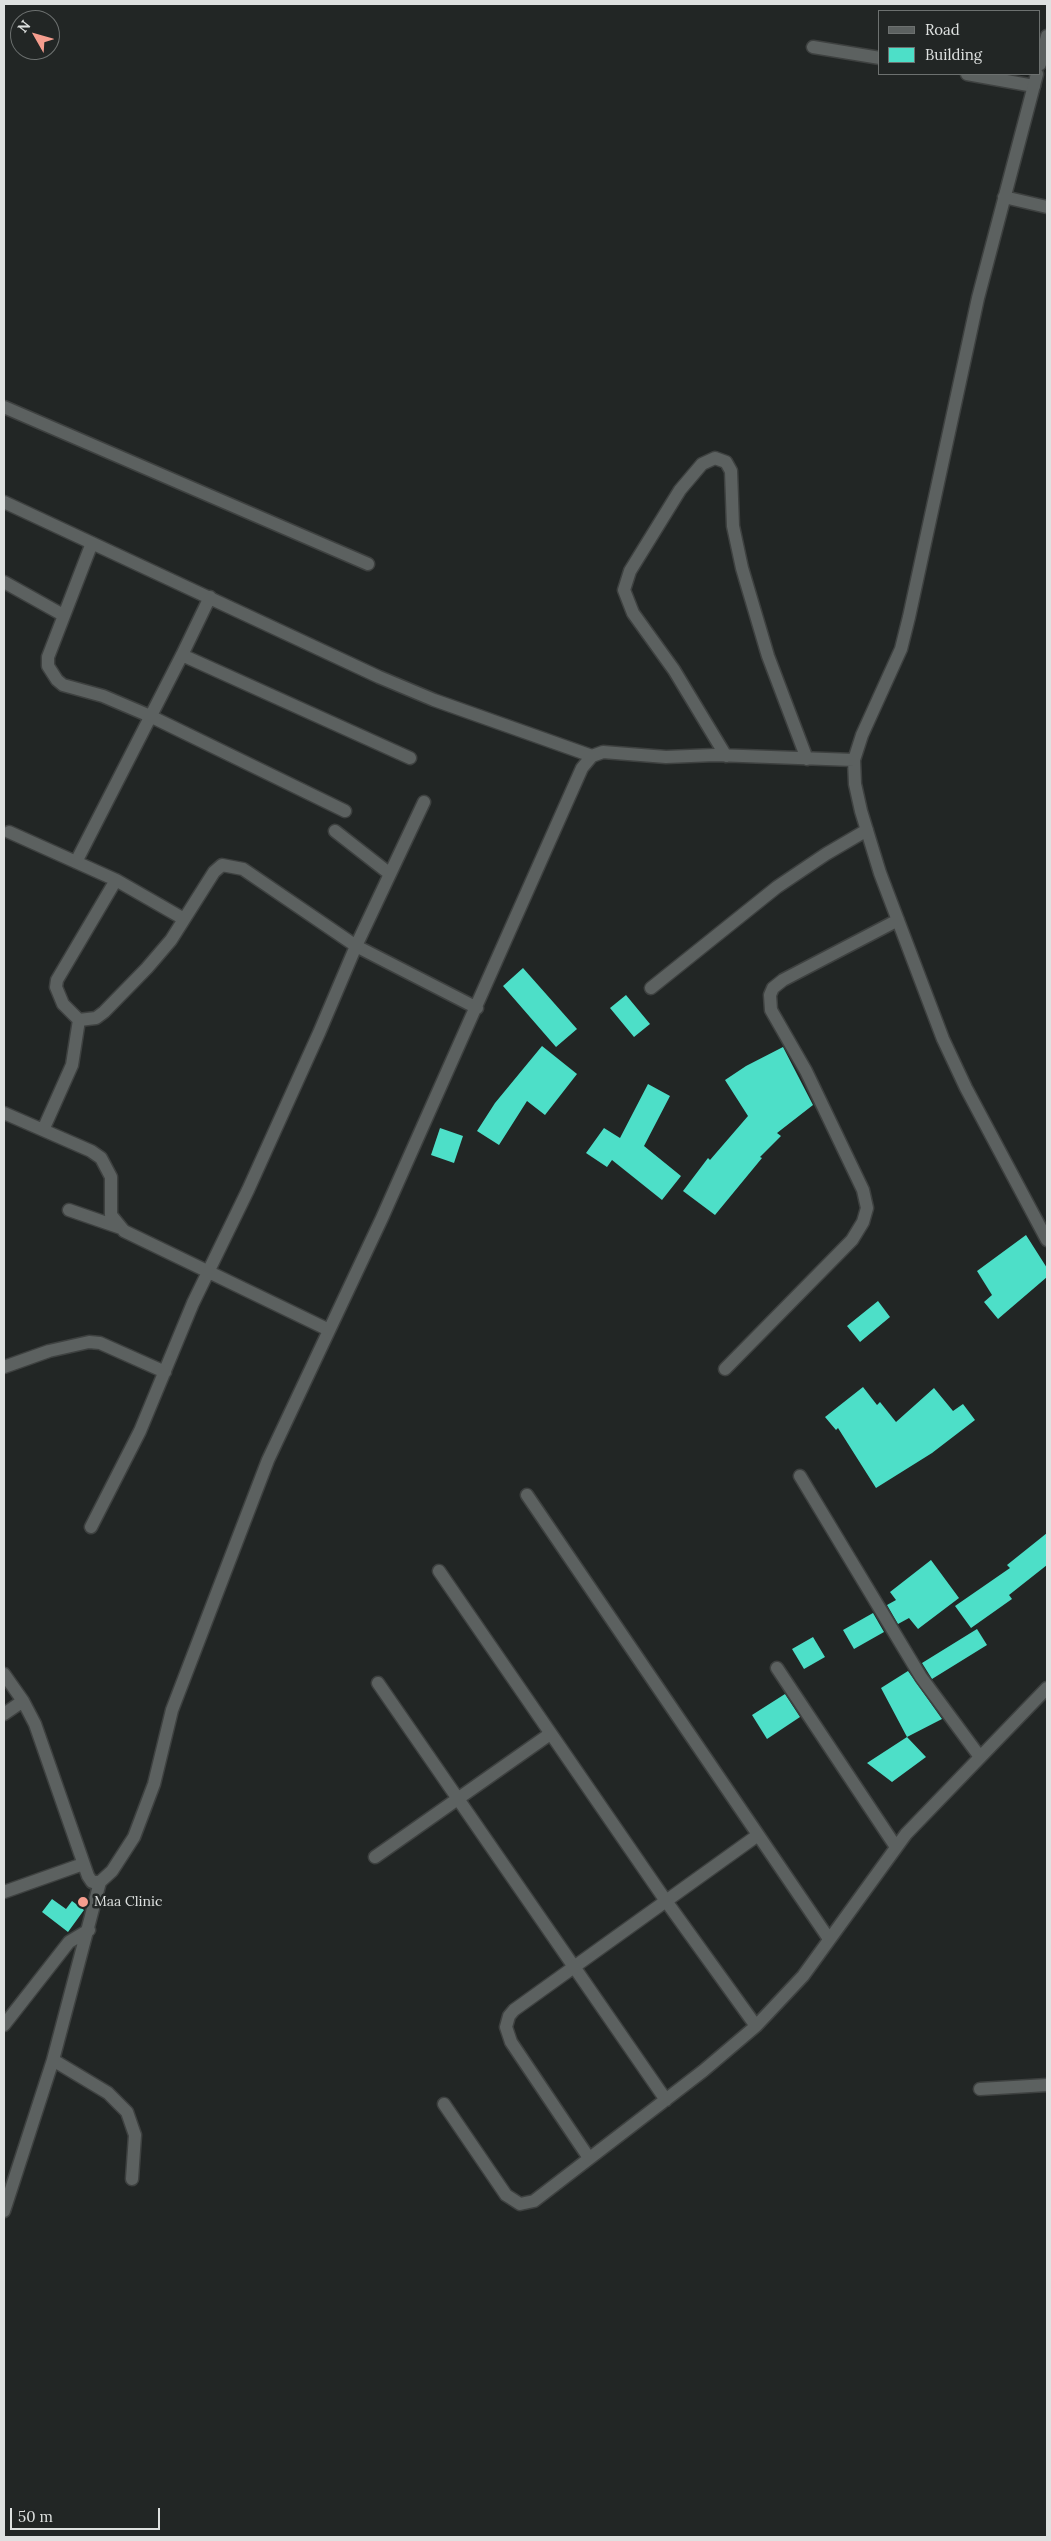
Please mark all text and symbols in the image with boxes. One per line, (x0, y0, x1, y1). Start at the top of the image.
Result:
north arrow (10, 10, 60, 60)
legend (878, 10, 1041, 75)
text: N (14, 17, 34, 36)
text: Road (925, 20, 960, 39)
text: Building (925, 45, 982, 64)
place label: Maa Clinic (94, 1894, 162, 1910)
marker: Maa Clinic (76, 1895, 90, 1909)
scale bar (12, 2498, 162, 2530)
text: 50 m (18, 2507, 53, 2526)

